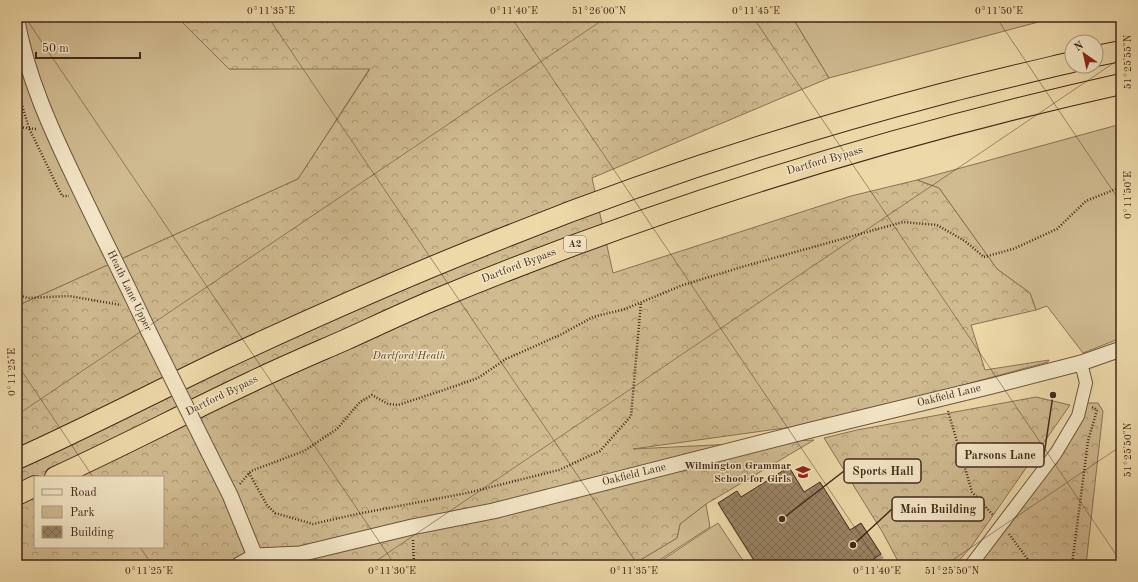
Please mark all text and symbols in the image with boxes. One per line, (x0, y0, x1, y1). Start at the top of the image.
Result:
text: 0°11'35"E (247, 6, 295, 16)
text: 0°11'40"E (490, 6, 538, 16)
text: 51°26'00"N (572, 6, 627, 16)
text: 0°11'45"E (732, 6, 780, 16)
text: 0°11'50"E (975, 6, 1023, 16)
scale bar (36, 34, 140, 60)
north arrow (1064, 34, 1104, 74)
text: 51°25'55"N (1123, 34, 1133, 89)
text: N (1073, 40, 1086, 54)
text: 50 m (42, 42, 69, 55)
street label: Dartford Bypass (786, 145, 865, 177)
text: 0°11'50"E (1123, 171, 1133, 219)
road number: A2 (564, 236, 586, 252)
street label: Dartford Bypass (480, 247, 558, 285)
street label: Heath Lane Upper (105, 249, 154, 334)
text: 0°11'25"E (7, 348, 17, 396)
park label: Dartford Heath (372, 351, 446, 362)
street label: Dartford Bypass (184, 374, 260, 418)
street label: Oakfield Lane (916, 383, 982, 409)
text: 51°25'50"N (1123, 422, 1133, 477)
callout: Parsons Lane (956, 443, 1044, 467)
text: Parsons Lane (964, 450, 1036, 462)
callout: Sports Hall (844, 459, 921, 483)
place label: Wilmington Grammar School for Girls (684, 461, 791, 485)
street label: Oakfield Lane (601, 462, 667, 488)
school or university icon: Wilmington Grammar School for Girls (794, 463, 812, 481)
text: Sports Hall (852, 466, 914, 478)
legend (34, 476, 164, 548)
text: Road (70, 487, 97, 499)
callout: Main Building (892, 497, 984, 521)
text: Main Building (900, 504, 976, 516)
text: Park (70, 507, 95, 519)
text: Building (70, 527, 114, 539)
text: 0°11'25"E (125, 566, 173, 576)
text: 0°11'30"E (368, 566, 416, 576)
text: 0°11'35"E (610, 566, 658, 576)
text: 0°11'40"E (853, 566, 901, 576)
text: 51°25'50"N (925, 566, 980, 576)

